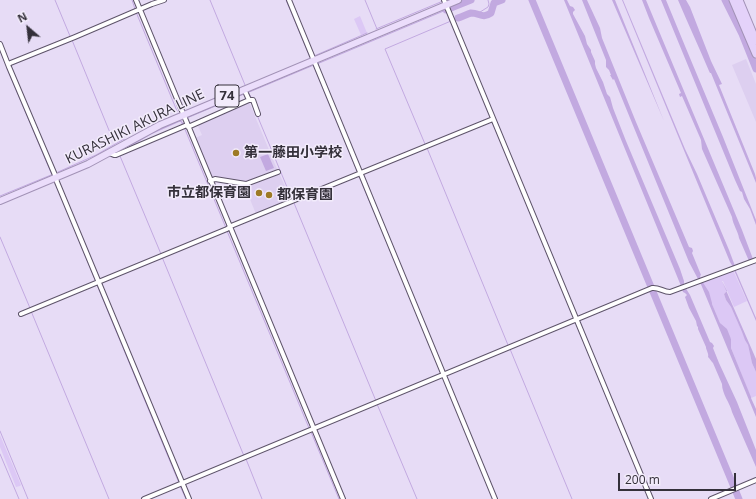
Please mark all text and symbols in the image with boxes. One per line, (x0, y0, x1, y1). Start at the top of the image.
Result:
north arrow (8, 8, 48, 48)
text: N (15, 8, 30, 26)
road number: 74 (215, 85, 239, 107)
street label: KURASHIKI AKURA LINE (63, 86, 207, 168)
place label: 第一藤田小学校 (244, 145, 342, 161)
marker: 第一藤田小学校 (231, 148, 241, 158)
place label: 市立都保育園 (167, 185, 251, 201)
place label: 都保育園 (277, 187, 333, 203)
marker: 市立都保育園 (254, 188, 264, 198)
marker: 都保育園 (264, 190, 274, 200)
scale bar (620, 465, 738, 491)
text: 200 m (625, 471, 660, 488)

